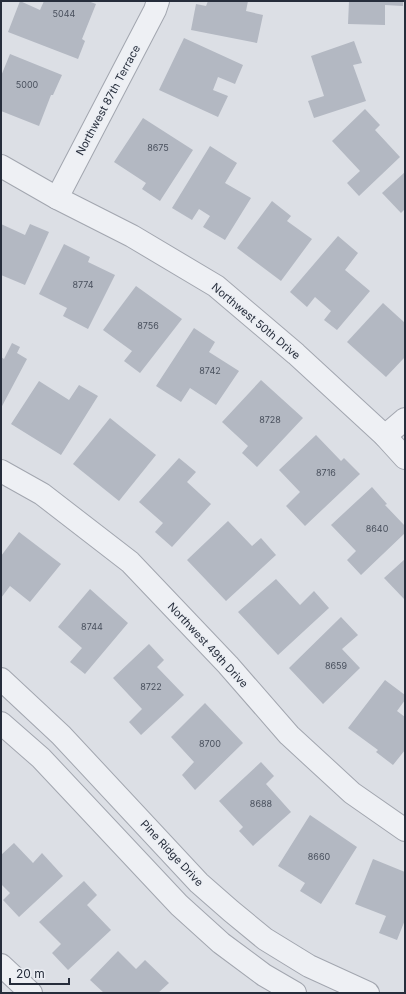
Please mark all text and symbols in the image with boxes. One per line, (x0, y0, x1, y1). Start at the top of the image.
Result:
house number: 5044 (53, 8, 76, 19)
street label: Northwest 87th Terrace (73, 42, 143, 158)
house number: 5000 (16, 79, 39, 90)
house number: 8675 (147, 142, 169, 153)
house number: 8774 (72, 279, 94, 290)
street label: Northwest 50th Drive (209, 280, 303, 362)
house number: 8756 (137, 320, 159, 331)
house number: 8742 (199, 365, 221, 376)
house number: 8728 (259, 414, 281, 425)
house number: 8716 (316, 467, 336, 478)
house number: 8640 (366, 523, 389, 534)
street label: Northwest 49th Drive (165, 599, 251, 691)
house number: 8744 (81, 621, 103, 632)
house number: 8659 (325, 660, 348, 671)
house number: 8722 (140, 681, 162, 692)
house number: 8700 (199, 738, 221, 749)
house number: 8688 (250, 798, 273, 809)
street label: Pine Ridge Drive (138, 817, 206, 889)
house number: 8660 (308, 851, 331, 862)
scale bar (10, 960, 69, 986)
text: 20 m (16, 966, 45, 981)

